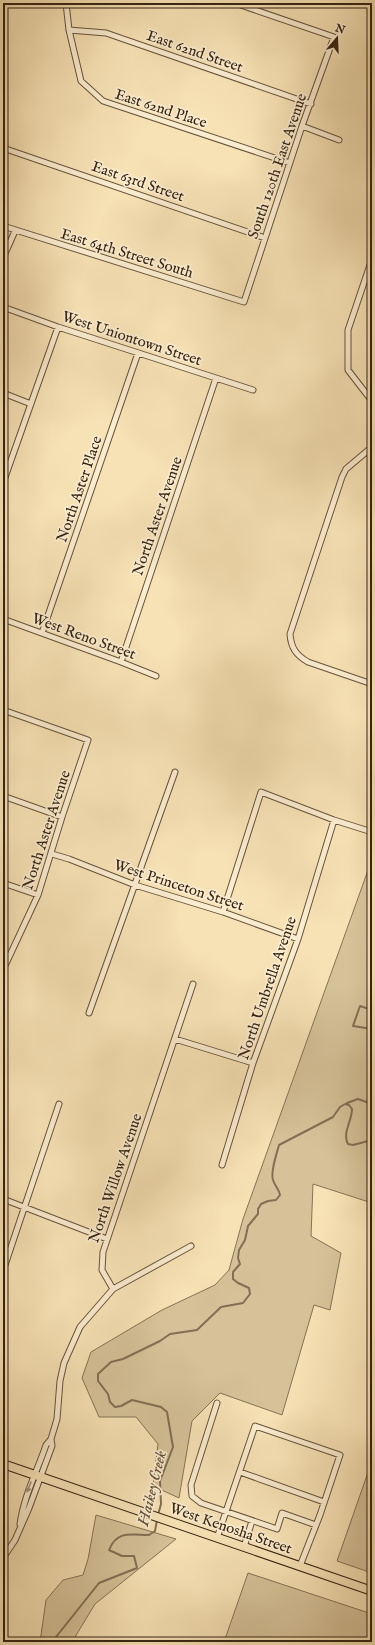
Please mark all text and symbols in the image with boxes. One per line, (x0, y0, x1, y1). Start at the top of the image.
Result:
north arrow (317, 18, 357, 58)
text: N (332, 21, 347, 38)
street label: East 62nd Street (144, 26, 245, 77)
street label: East 62nd Place (112, 85, 209, 132)
street label: South 120th East Avenue (244, 91, 311, 241)
street label: East 63rd Street (89, 157, 187, 206)
street label: East 64th Street South (58, 224, 196, 283)
street label: West Uniontown Street (60, 307, 204, 370)
street label: North Aster Place (52, 433, 107, 545)
street label: North Aster Avenue (128, 454, 187, 578)
street label: West Reno Street (29, 609, 138, 664)
street label: North Aster Avenue (18, 768, 75, 892)
street label: West Princeton Street (112, 856, 246, 915)
street label: North Umbrella Avenue (234, 914, 301, 1062)
street label: North Willow Avenue (84, 1111, 147, 1245)
water label: Haikey Creek (134, 1448, 172, 1529)
one-way arrow (26, 1481, 32, 1493)
street label: West Kenosha Street (167, 1499, 295, 1558)

